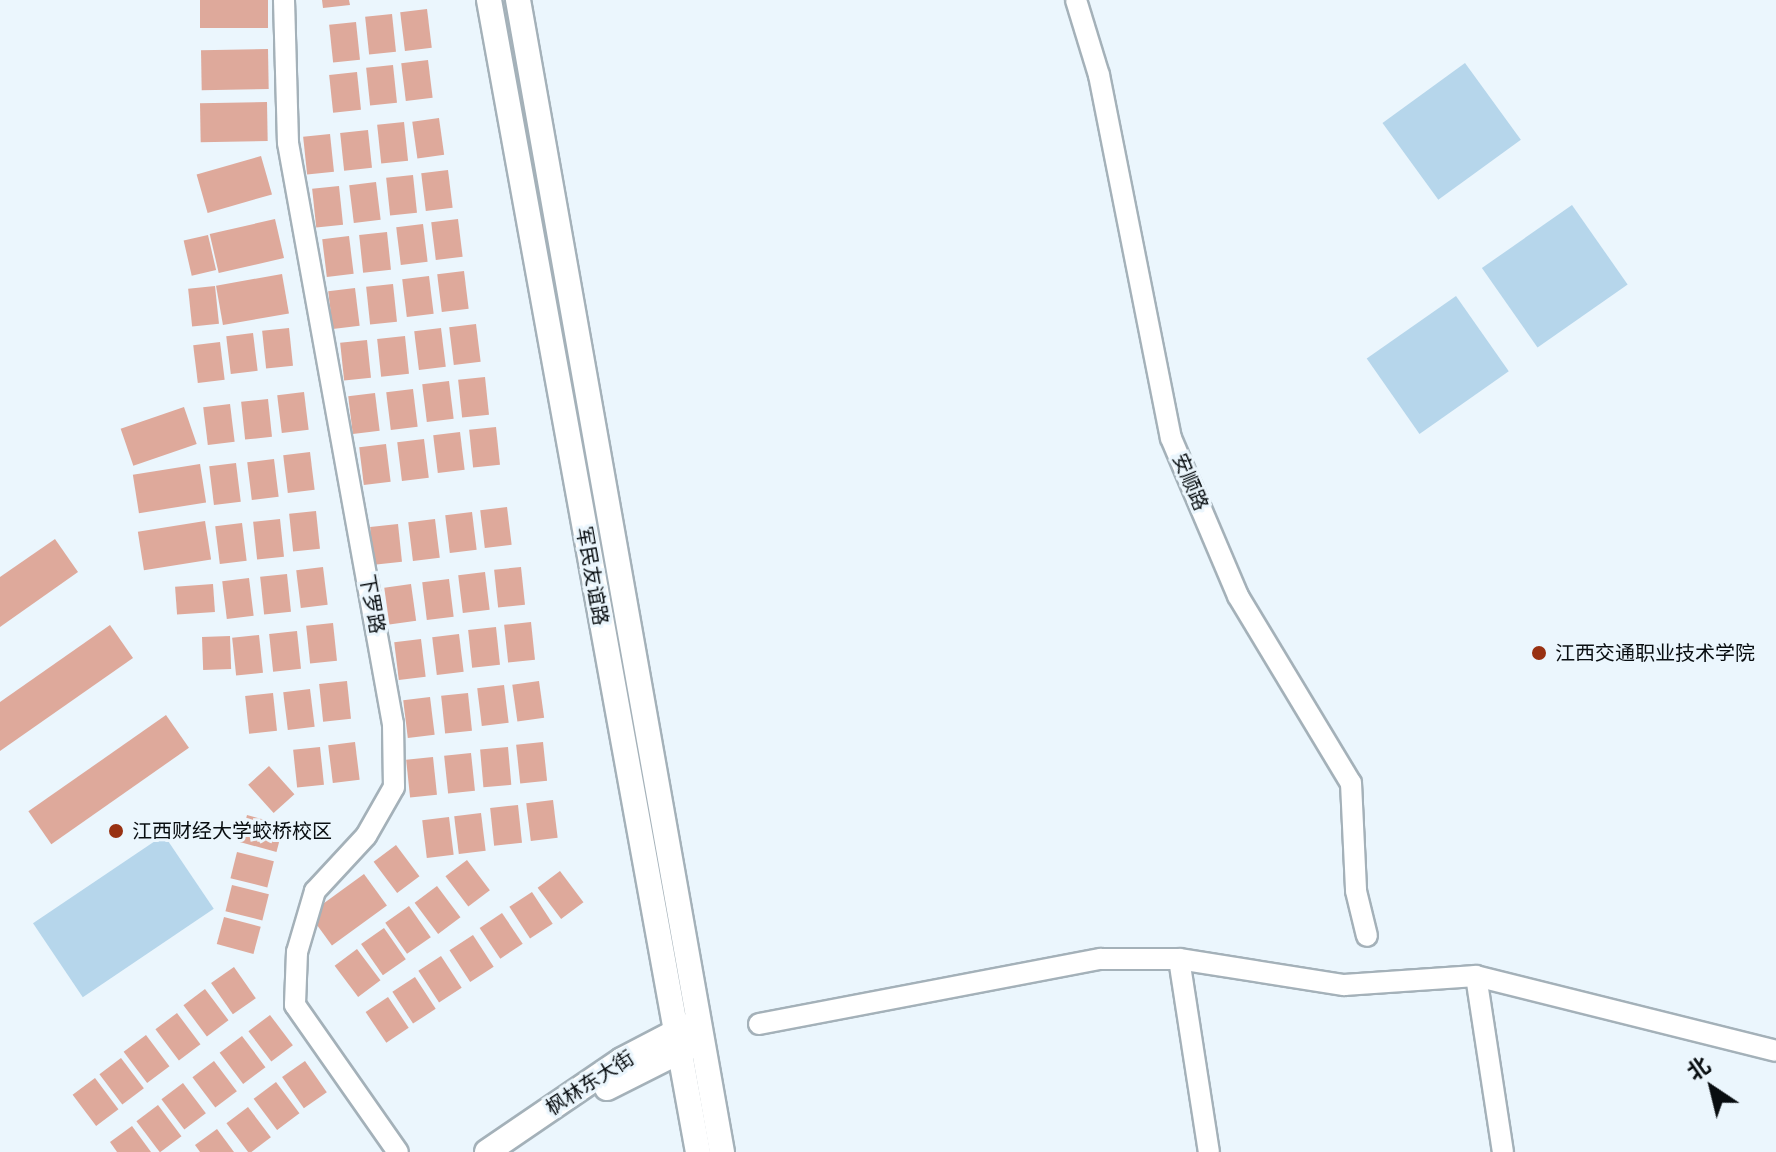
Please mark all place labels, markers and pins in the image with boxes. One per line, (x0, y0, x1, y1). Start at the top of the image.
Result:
place label: 江西交通职业技术学院 (1555, 641, 1755, 665)
marker: 江西交通职业技术学院 (1530, 644, 1548, 662)
place label: 江西财经大学蛟桥校区 (132, 819, 332, 843)
marker: 江西财经大学蛟桥校区 (107, 822, 125, 840)

